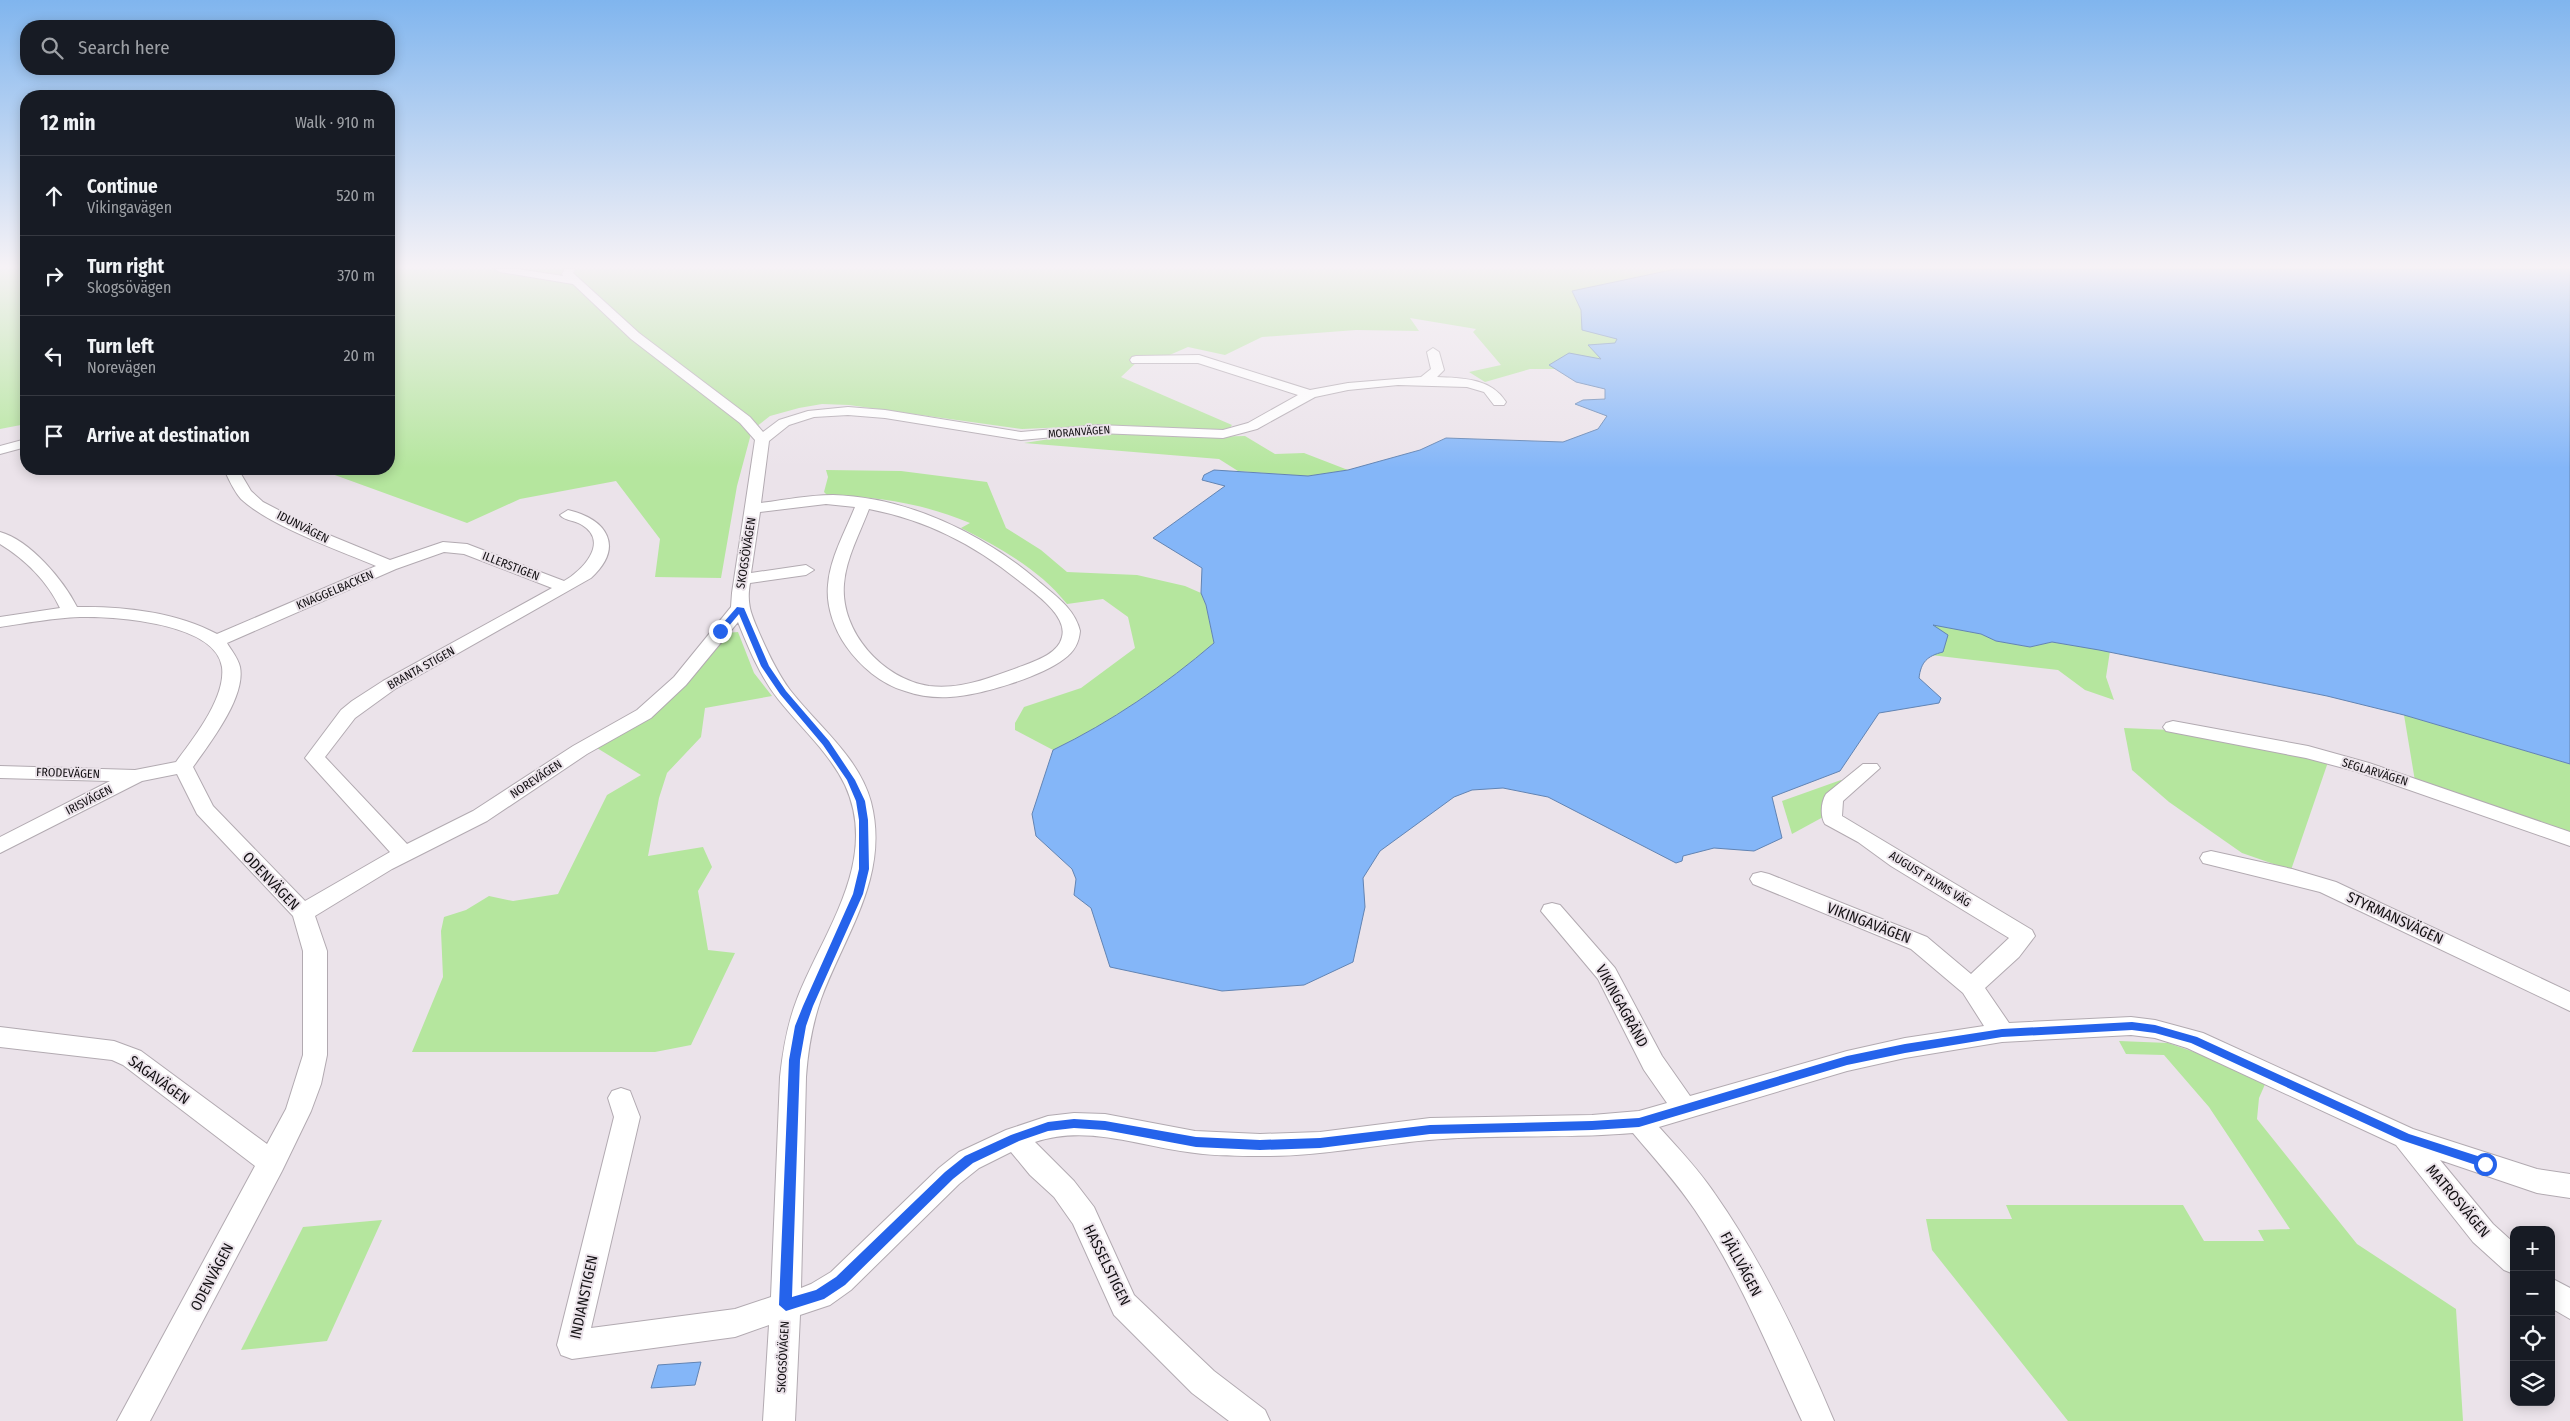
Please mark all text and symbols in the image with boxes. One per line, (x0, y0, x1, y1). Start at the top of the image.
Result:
search box (20, 20, 395, 75)
icon: search (38, 34, 66, 62)
text: Search here (78, 36, 170, 59)
text: 12 min (40, 110, 95, 136)
text: Walk · 910 m (295, 113, 375, 132)
text: Continue (87, 175, 158, 198)
icon: ahead (40, 182, 68, 210)
text: 520 m (336, 186, 375, 205)
text: Vikingavägen (87, 198, 172, 217)
text: Turn right (87, 255, 164, 278)
icon: right (40, 262, 68, 290)
text: 370 m (337, 266, 375, 285)
text: Skogsövägen (87, 278, 171, 297)
text: Turn left (87, 335, 154, 358)
icon: left (40, 342, 68, 370)
text: 20 m (344, 346, 375, 365)
text: Norevägen (87, 358, 156, 377)
icon: arrive (40, 422, 68, 450)
street label: MORANVÄGEN (1047, 423, 1111, 441)
text: Arrive at destination (87, 424, 250, 447)
street label: IDUNVÄGEN (275, 507, 332, 546)
street label: SKOGSÖVÄGEN (731, 516, 759, 590)
street label: ILLERSTIGEN (480, 549, 542, 583)
street label: KNAGGELBACKEN (294, 567, 376, 613)
route end (709, 620, 732, 643)
street label: BRANTA STIGEN (385, 644, 457, 692)
street label: SEGLARVÄGEN (2340, 754, 2410, 789)
street label: NOREVÄGEN (507, 756, 565, 801)
street label: FRODEVÄGEN (36, 764, 100, 781)
street label: IRISVÄGEN (63, 781, 115, 818)
street label: AUGUST PLYMS VÄG (1887, 847, 1974, 910)
street label: ODENVÄGEN (239, 848, 303, 914)
street label: STYRMANSVÄGEN (2344, 888, 2446, 948)
street label: VIKINGAVÄGEN (1824, 899, 1914, 947)
street label: VIKINGAGRÄND (1592, 962, 1652, 1050)
street label: SAGAVÄGEN (125, 1052, 193, 1108)
route start (2474, 1153, 2497, 1176)
street label: MATROSVÄGEN (2422, 1161, 2494, 1241)
street label: HASSELSTIGEN (1080, 1222, 1134, 1308)
map controls (2510, 1226, 2555, 1406)
button: + (2510, 1226, 2555, 1271)
street label: FJÄLLVÄGEN (1716, 1229, 1766, 1299)
street label: ODENVÄGEN (187, 1240, 237, 1314)
street label: INDIANSTIGEN (566, 1253, 602, 1341)
button: − (2510, 1271, 2555, 1316)
button: locate (2510, 1316, 2555, 1361)
street label: SKOGSÖVÄGEN (772, 1321, 792, 1393)
button: layers (2510, 1361, 2555, 1406)

